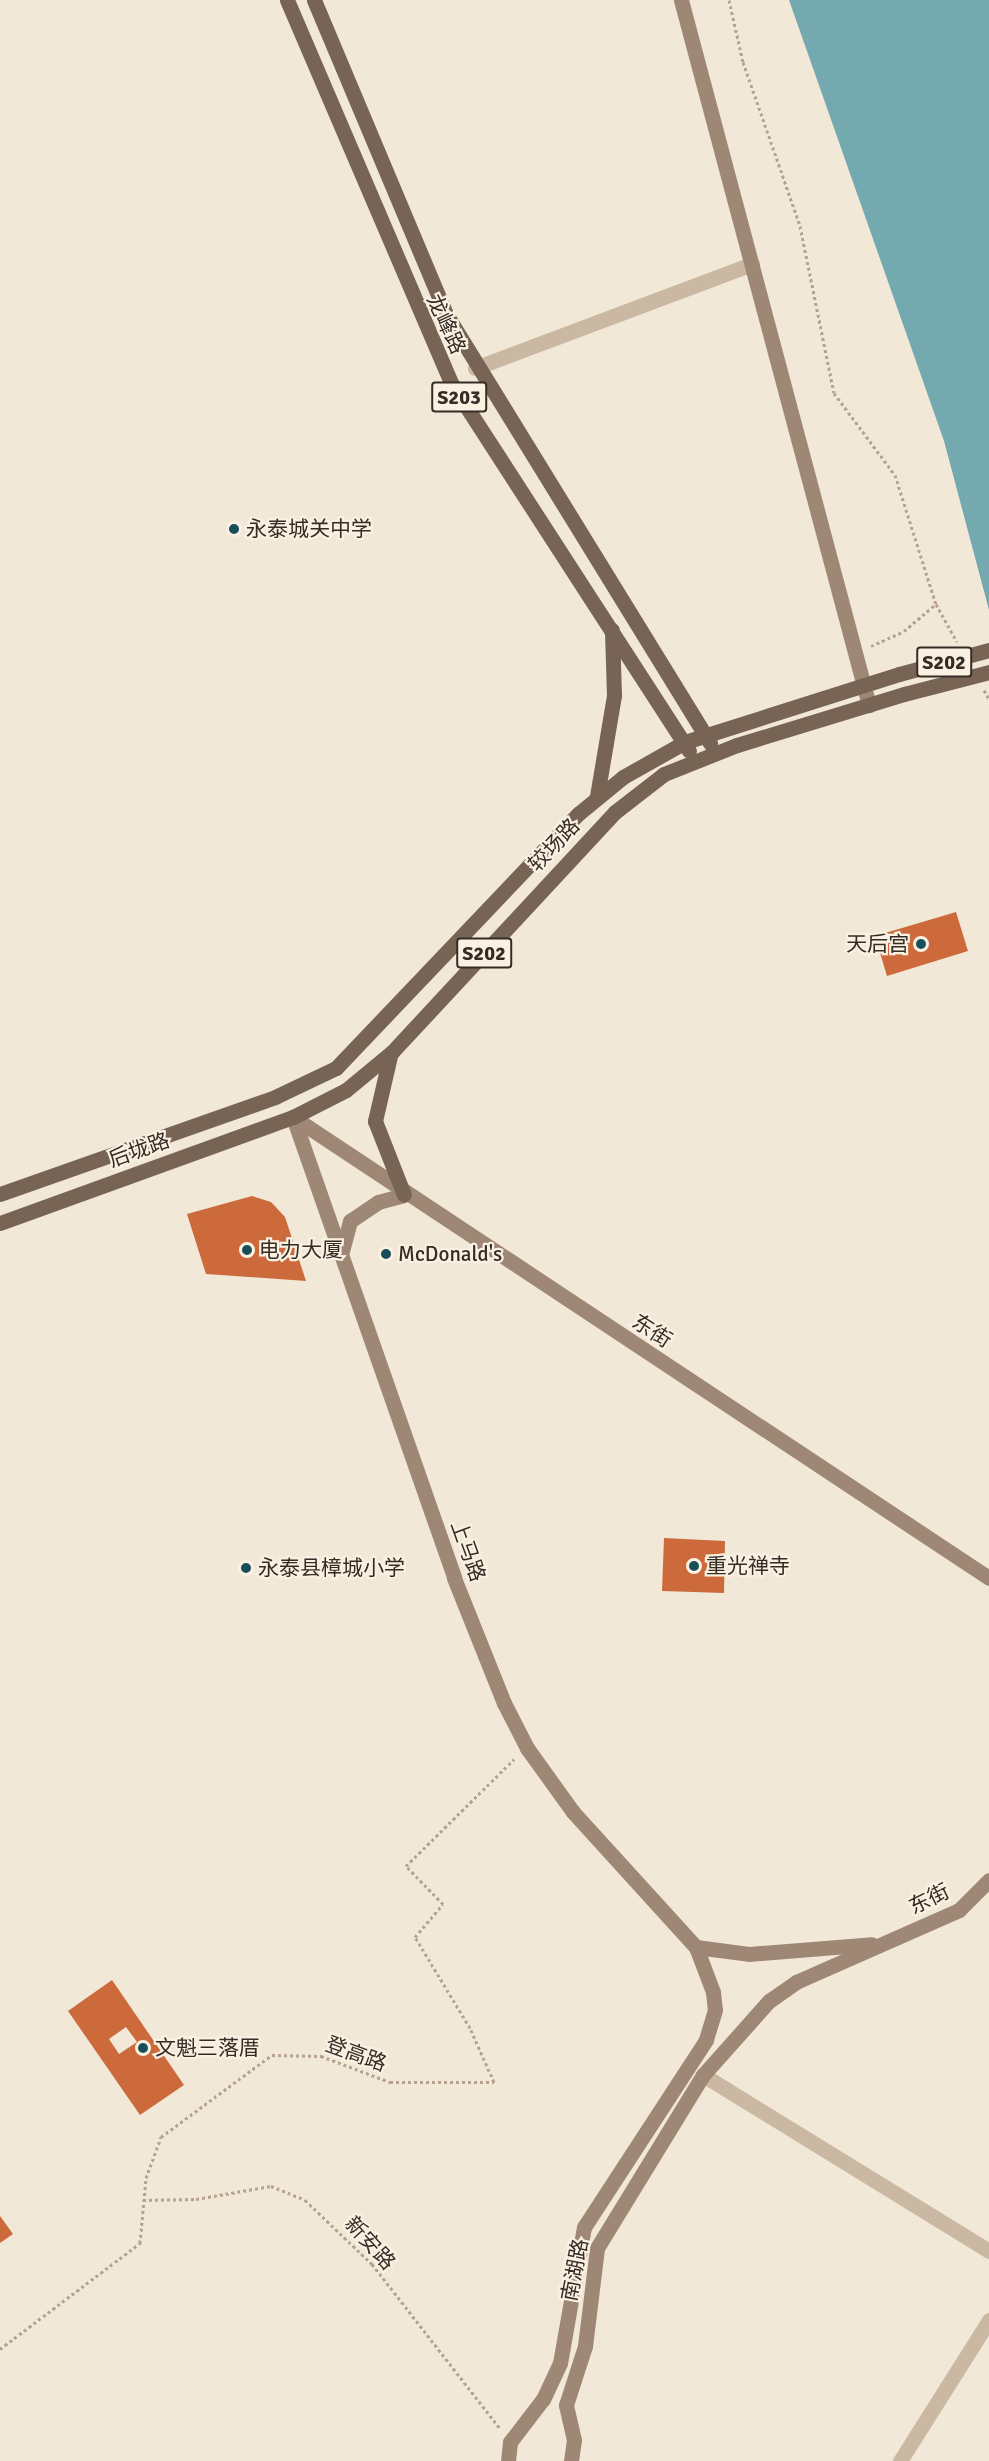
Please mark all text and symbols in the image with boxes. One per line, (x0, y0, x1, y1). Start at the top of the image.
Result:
street label: 龙峰路 (421, 290, 471, 358)
road number: S203 (430, 380, 488, 414)
place label: 永泰城关中学 (246, 516, 372, 542)
marker: 永泰城关中学 (227, 522, 241, 536)
road number: S202 (916, 645, 972, 679)
street label: 较场路 (523, 813, 585, 877)
place label: 天后宫 (846, 931, 909, 957)
road number: S202 (456, 936, 512, 970)
marker: 天后宫 (914, 937, 928, 951)
street label: 后垅路 (105, 1127, 173, 1173)
place label: 电力大厦 (259, 1237, 343, 1263)
place label: McDonald's (398, 1241, 502, 1267)
marker: 电力大厦 (240, 1243, 254, 1257)
marker: McDonald's (379, 1247, 393, 1261)
street label: 东街 (628, 1309, 676, 1353)
street label: 上马路 (445, 1517, 491, 1585)
place label: 重光禅寺 (706, 1553, 790, 1579)
place label: 永泰县樟城小学 (258, 1555, 405, 1581)
marker: 重光禅寺 (687, 1559, 701, 1573)
marker: 永泰县樟城小学 (239, 1561, 253, 1575)
street label: 东街 (905, 1878, 953, 1920)
street label: 登高路 (322, 2031, 390, 2077)
place label: 文魁三落厝 (155, 2035, 260, 2061)
marker: 文魁三落厝 (136, 2041, 150, 2055)
street label: 新安路 (340, 2211, 400, 2275)
street label: 南湖路 (557, 2237, 593, 2303)

